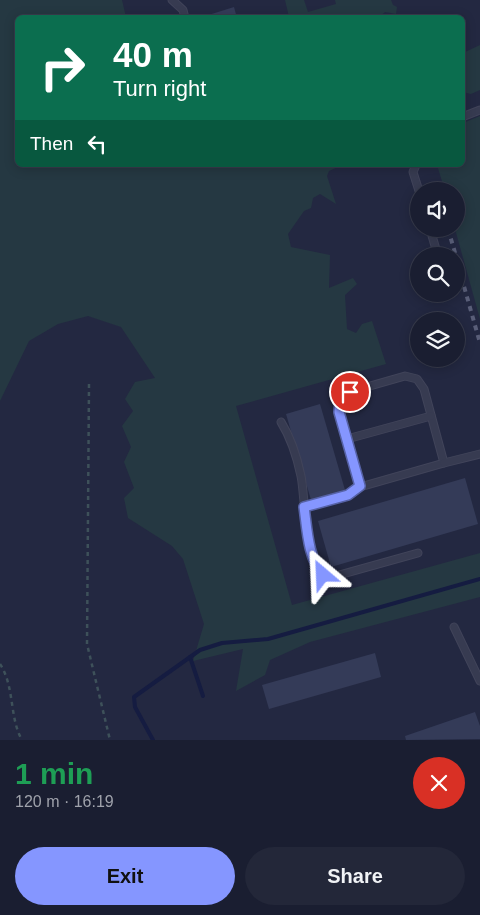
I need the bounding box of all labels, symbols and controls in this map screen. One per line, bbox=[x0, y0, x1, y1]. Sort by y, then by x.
icon: right bbox=[30, 35, 95, 100]
text: 40 m bbox=[113, 35, 193, 74]
text: Turn right bbox=[113, 76, 206, 101]
icon: left bbox=[83, 130, 111, 158]
text: Then bbox=[30, 133, 73, 154]
map controls bbox=[410, 182, 465, 367]
button: sound bbox=[410, 182, 465, 237]
button: search bbox=[410, 247, 465, 302]
button: layers bbox=[410, 312, 465, 367]
pin bbox=[329, 371, 371, 413]
icon: arrive bbox=[336, 378, 364, 406]
position arrow bbox=[296, 548, 348, 600]
text: 1 min bbox=[15, 757, 93, 790]
button: close bbox=[413, 757, 465, 809]
text: 120 m · 16:19 bbox=[15, 793, 114, 810]
button: Exit bbox=[15, 847, 235, 905]
button: Share bbox=[245, 847, 465, 905]

